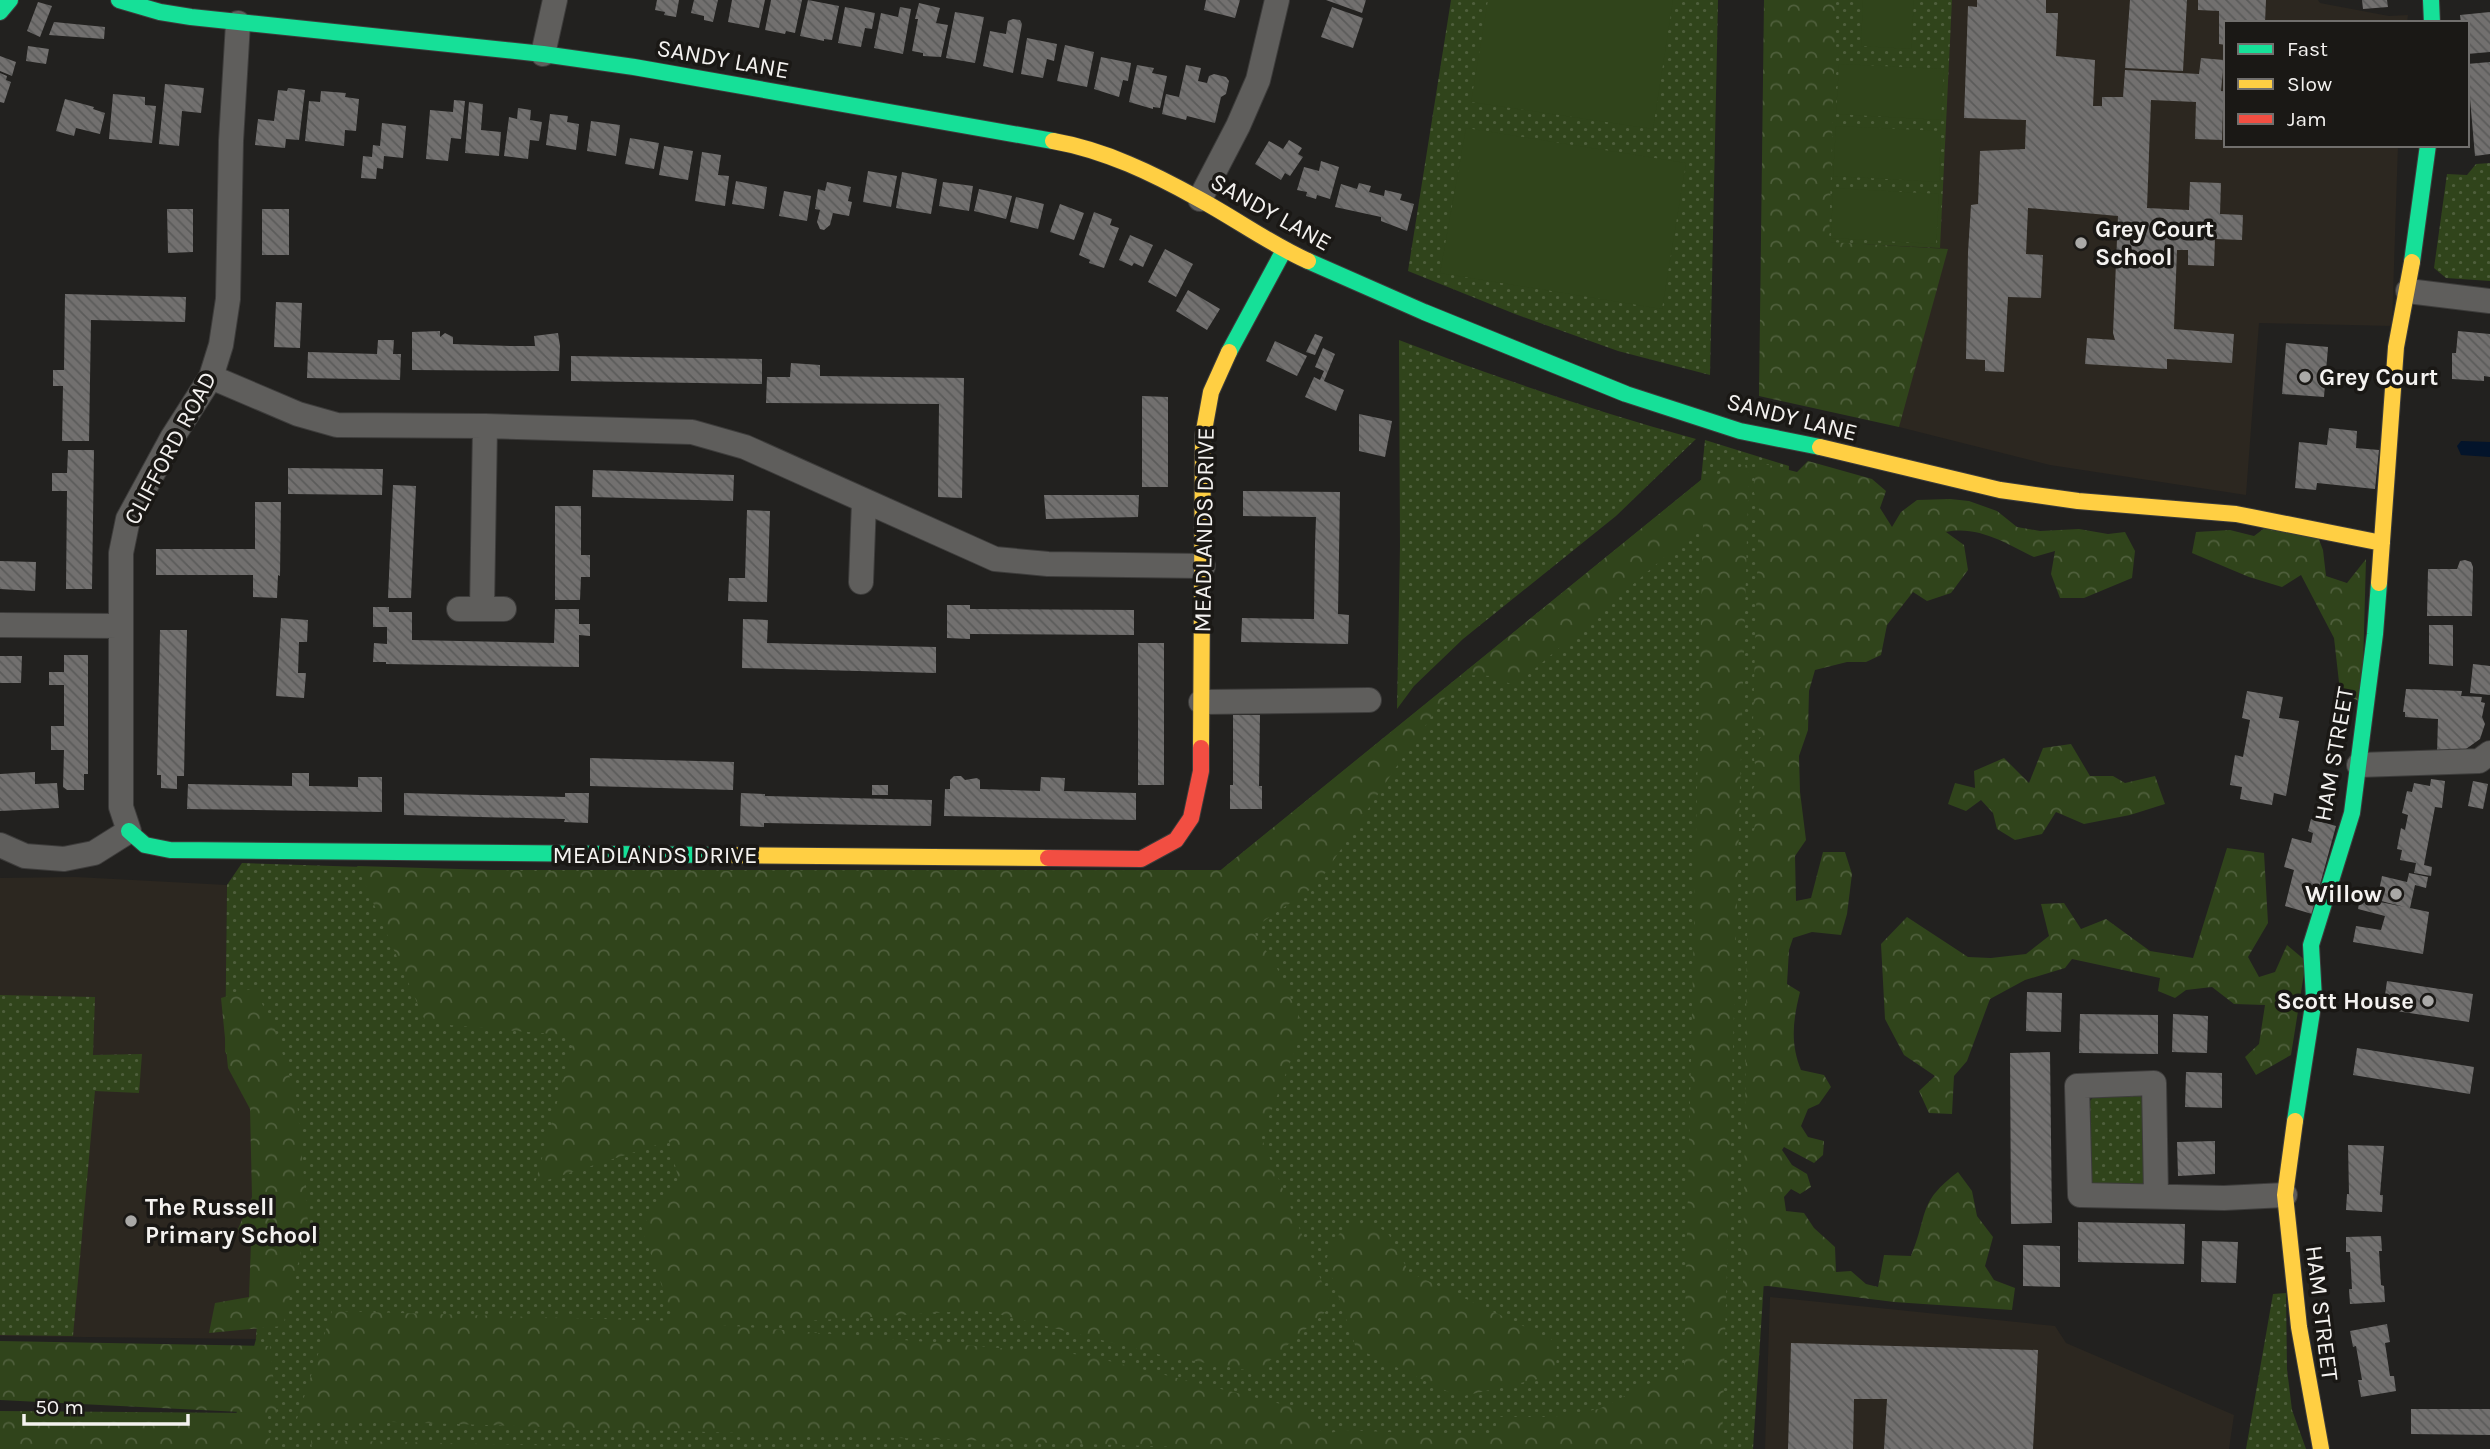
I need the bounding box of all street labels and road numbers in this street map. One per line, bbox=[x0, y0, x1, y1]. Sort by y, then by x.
street label: SANDY LANE bbox=[655, 34, 791, 84]
street label: SANDY LANE bbox=[1206, 167, 1336, 257]
street label: CLIFFORD ROAD bbox=[118, 367, 222, 529]
street label: SANDY LANE bbox=[1724, 387, 1860, 447]
street label: MEADLANDS DRIVE bbox=[1188, 427, 1220, 633]
street label: HAM STREET bbox=[2308, 685, 2360, 823]
street label: MEADLANDS DRIVE bbox=[552, 841, 758, 869]
street label: HAM STREET bbox=[2300, 1244, 2344, 1382]

